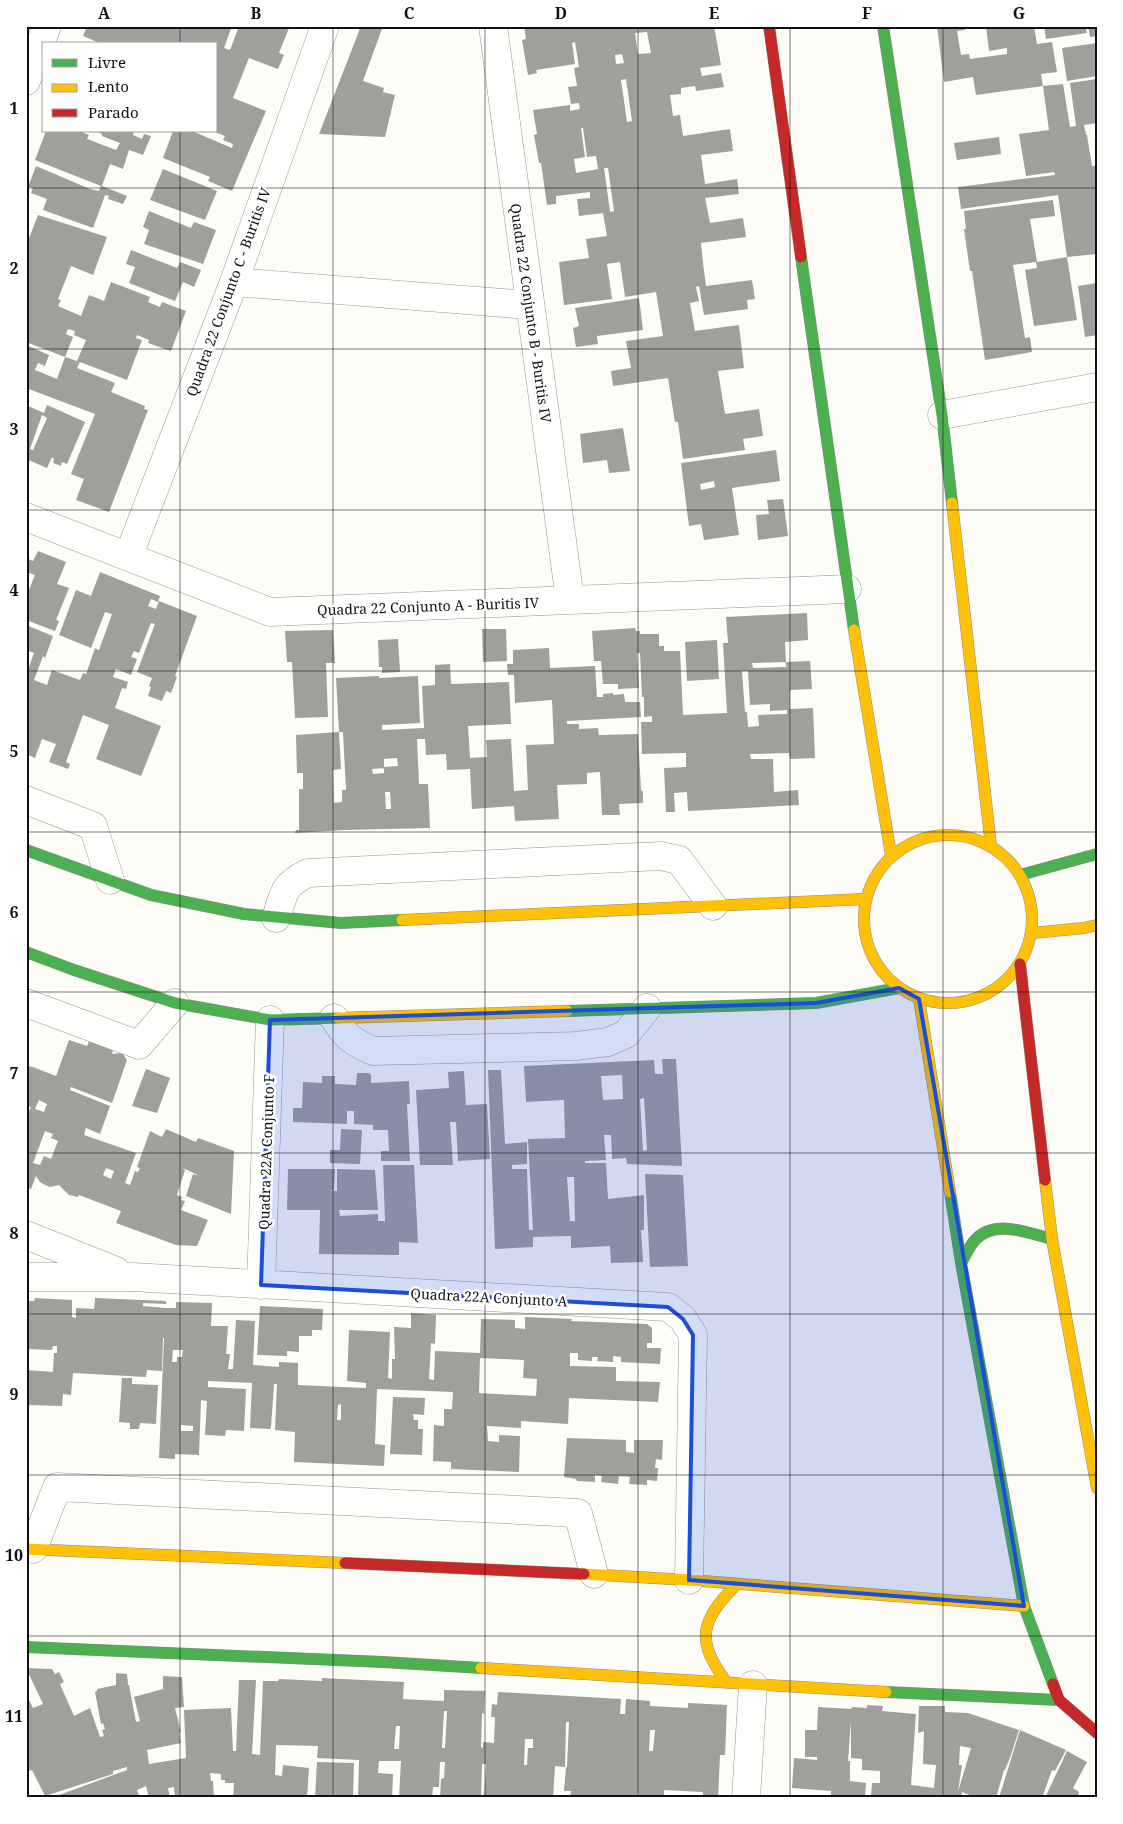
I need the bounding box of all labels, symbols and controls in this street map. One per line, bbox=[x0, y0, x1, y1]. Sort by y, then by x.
text: A bbox=[98, 2, 111, 24]
text: B bbox=[251, 2, 262, 24]
text: C bbox=[404, 2, 415, 24]
text: D bbox=[555, 2, 567, 24]
text: E bbox=[709, 2, 719, 24]
text: F bbox=[862, 2, 872, 24]
text: G bbox=[1013, 2, 1025, 24]
legend bbox=[42, 42, 218, 132]
text: Livre bbox=[88, 52, 126, 72]
text: Lento bbox=[88, 76, 129, 96]
text: 1 bbox=[9, 97, 19, 119]
text: Parado bbox=[88, 102, 139, 122]
street label: Quadra 22 Conjunto C - Buritis IV bbox=[181, 185, 275, 399]
street label: Quadra 22 Conjunto B - Buritis IV bbox=[506, 202, 556, 424]
text: 2 bbox=[9, 257, 19, 279]
text: 3 bbox=[9, 418, 19, 440]
text: 4 bbox=[9, 579, 19, 601]
street label: Quadra 22 Conjunto A - Buritis IV bbox=[317, 593, 540, 619]
text: 5 bbox=[9, 740, 19, 762]
text: 6 bbox=[9, 901, 19, 923]
text: 7 bbox=[9, 1062, 19, 1084]
street label: Quadra 22A Conjunto F bbox=[254, 1074, 278, 1230]
text: 8 bbox=[9, 1222, 19, 1244]
street label: Quadra 22A Conjunto A bbox=[410, 1283, 568, 1311]
text: 9 bbox=[9, 1383, 19, 1405]
text: 10 bbox=[5, 1544, 23, 1566]
text: 11 bbox=[5, 1705, 23, 1727]

